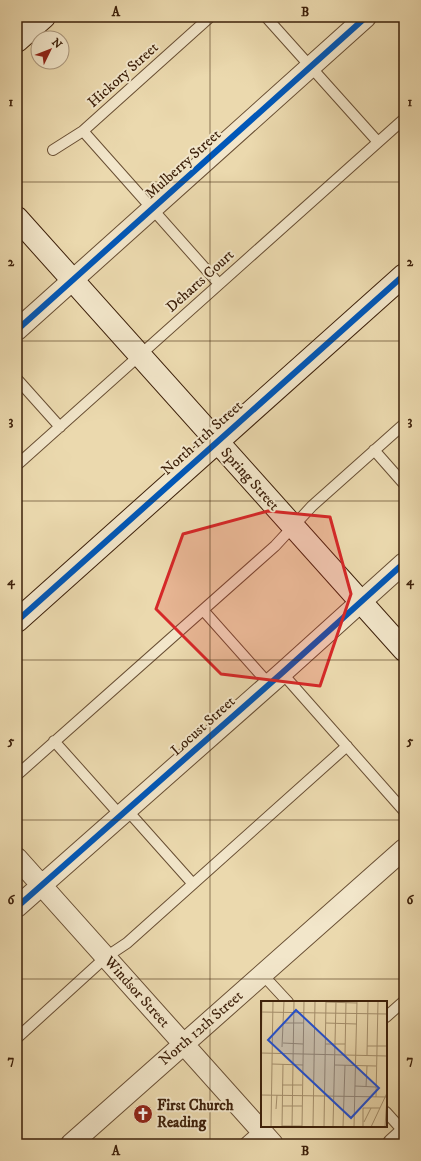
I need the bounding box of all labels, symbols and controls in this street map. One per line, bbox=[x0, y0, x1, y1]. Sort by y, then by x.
text: A bbox=[111, 4, 121, 20]
text: B bbox=[301, 4, 309, 20]
north arrow bbox=[30, 30, 70, 70]
text: N bbox=[48, 36, 65, 52]
street label: Hickory Street bbox=[84, 38, 163, 112]
text: 1 bbox=[9, 94, 14, 110]
text: 1 bbox=[408, 94, 413, 110]
street label: Mulberry Street bbox=[141, 125, 225, 203]
street label: Deharts Court bbox=[162, 245, 238, 317]
text: 2 bbox=[8, 254, 15, 270]
text: 2 bbox=[407, 254, 414, 270]
street label: North 11th Street bbox=[157, 396, 247, 480]
text: 3 bbox=[9, 413, 14, 429]
text: 3 bbox=[408, 413, 413, 429]
street label: Spring Street bbox=[217, 443, 283, 515]
text: 4 bbox=[6, 573, 15, 590]
text: 4 bbox=[405, 573, 414, 590]
street label: Locust Street bbox=[167, 692, 239, 760]
text: 5 bbox=[7, 733, 15, 749]
text: 5 bbox=[406, 733, 414, 749]
text: 6 bbox=[8, 892, 16, 908]
text: 6 bbox=[407, 892, 415, 908]
street label: Windsor Street bbox=[99, 952, 174, 1032]
street label: North 12th Street bbox=[155, 986, 247, 1070]
inset map bbox=[261, 1001, 387, 1127]
text: 7 bbox=[8, 1052, 15, 1068]
text: 7 bbox=[407, 1052, 414, 1068]
place label: First Church Reading bbox=[157, 1096, 234, 1132]
church icon: First Church Reading bbox=[132, 1103, 154, 1125]
text: A bbox=[111, 1143, 121, 1159]
text: B bbox=[301, 1143, 309, 1159]

